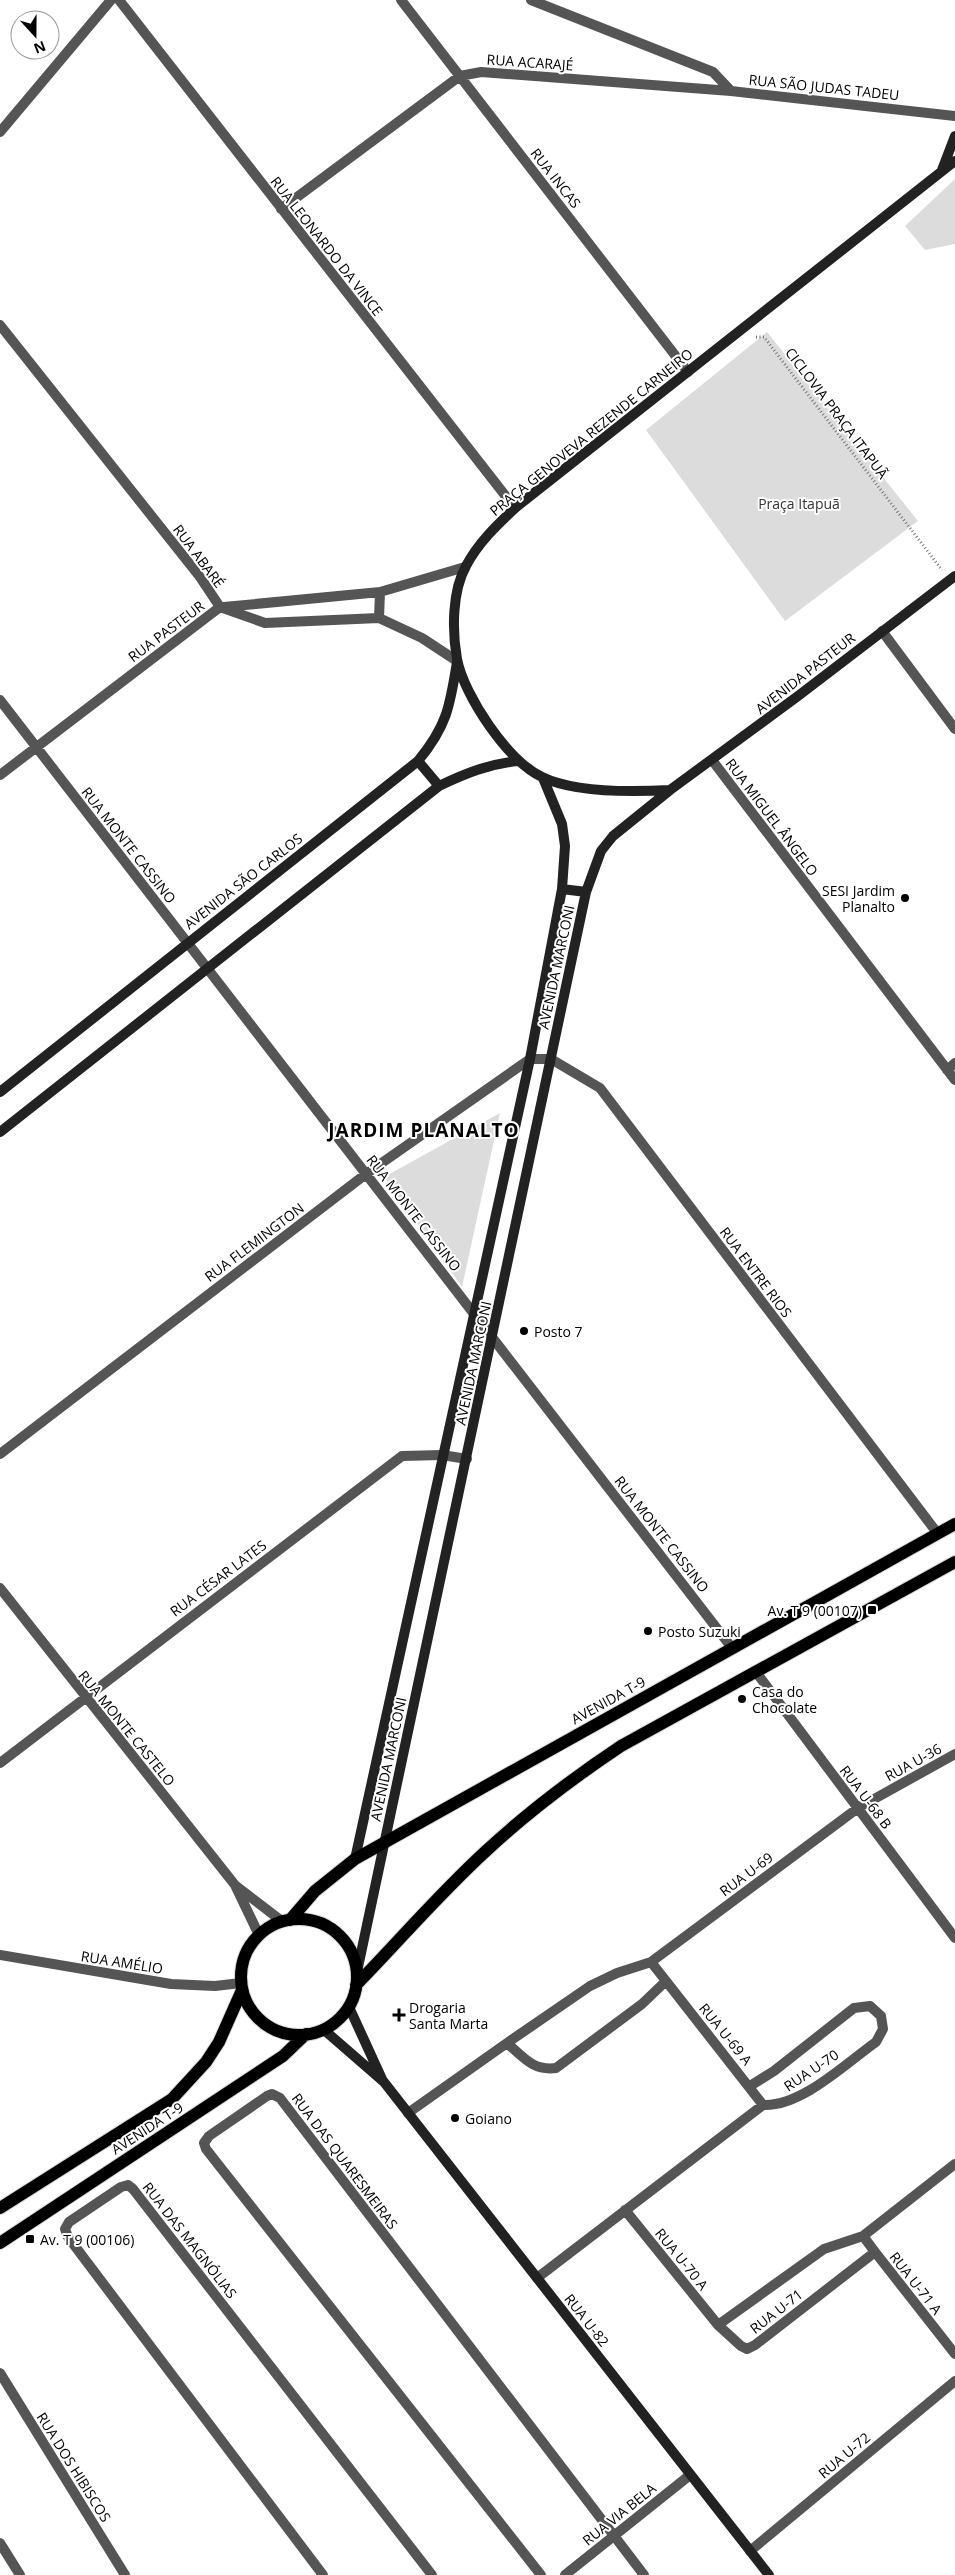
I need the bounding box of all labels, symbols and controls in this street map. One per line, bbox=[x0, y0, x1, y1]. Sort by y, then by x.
north arrow bbox=[10, 10, 60, 60]
text: N bbox=[31, 37, 49, 59]
street label: RUA ACARAJÉ bbox=[486, 49, 574, 75]
street label: RUA SÃO JUDAS TADEU bbox=[748, 70, 900, 104]
street label: RUA INCAS bbox=[527, 144, 585, 212]
street label: RUA LEONARDO DA VINCE bbox=[267, 172, 387, 320]
street label: PRAÇA GENOVEVA REZENDE CARNEIRO bbox=[486, 344, 697, 520]
street label: CICLOVIA PRAÇA ITAPUÃ bbox=[781, 344, 893, 483]
park label: Praça Itapuã bbox=[758, 494, 840, 513]
street label: RUA ABARÉ bbox=[169, 521, 229, 591]
street label: RUA PASTEUR bbox=[124, 596, 208, 666]
street label: AVENIDA PASTEUR bbox=[751, 628, 859, 718]
street label: RUA MIGUEL ÂNGELO bbox=[722, 754, 823, 880]
street label: RUA MONTE CASSINO bbox=[78, 783, 181, 907]
street label: AVENIDA SÃO CARLOS bbox=[180, 829, 306, 933]
place label: SESI Jardim Planalto bbox=[822, 881, 895, 916]
marker: SESI Jardim Planalto bbox=[899, 892, 911, 904]
street label: AVENIDA MARCONI bbox=[534, 903, 578, 1031]
district label: JARDIM PLANALTO bbox=[326, 1117, 520, 1143]
street label: RUA MONTE CASSINO bbox=[363, 1151, 466, 1275]
street label: RUA FLEMINGTON bbox=[200, 1198, 308, 1286]
street label: RUA ENTRE RIOS bbox=[716, 1223, 796, 1321]
street label: AVENIDA MARCONI bbox=[451, 1299, 495, 1427]
place label: Posto 7 bbox=[534, 1322, 583, 1341]
marker: Posto 7 bbox=[518, 1325, 530, 1337]
street label: RUA MONTE CASSINO bbox=[611, 1472, 714, 1596]
street label: RUA CÉSAR LATES bbox=[166, 1535, 270, 1621]
place label: Av. T 9 (00107) bbox=[768, 1601, 862, 1620]
marker: Av. T 9 (00107) bbox=[866, 1604, 878, 1616]
place label: Posto Suzuki bbox=[658, 1622, 741, 1641]
marker: Posto Suzuki bbox=[642, 1625, 654, 1637]
street label: RUA MONTE CASTELO bbox=[74, 1666, 180, 1790]
street label: AVENIDA T-9 bbox=[567, 1672, 649, 1728]
place label: Casa do Chocolate bbox=[752, 1682, 817, 1717]
marker: Casa do Chocolate bbox=[736, 1693, 748, 1705]
street label: AVENIDA MARCONI bbox=[366, 1695, 410, 1823]
street label: RUA U-36 bbox=[881, 1739, 945, 1785]
street label: RUA U-68 B bbox=[836, 1761, 896, 1833]
street label: RUA U-69 bbox=[716, 1848, 776, 1900]
street label: RUA AMÉLIO bbox=[80, 1946, 164, 1978]
place label: Drogaria Santa Marta bbox=[409, 1998, 488, 2033]
street label: RUA U-69 A bbox=[695, 1999, 757, 2069]
marker: Drogaria Santa Marta bbox=[393, 2009, 405, 2021]
street label: RUA U-70 bbox=[780, 2045, 842, 2095]
street label: RUA DAS QUARESMEIRAS bbox=[288, 2089, 402, 2233]
street label: AVENIDA T-9 bbox=[107, 2098, 187, 2158]
place label: Goiano bbox=[465, 2109, 512, 2128]
marker: Goiano bbox=[449, 2112, 461, 2124]
street label: RUA DAS MAGNÓLIAS bbox=[139, 2178, 241, 2302]
street label: RUA U-70 A bbox=[651, 2224, 713, 2294]
place label: Av. T 9 (00106) bbox=[40, 2230, 134, 2249]
marker: Av. T 9 (00106) bbox=[24, 2233, 36, 2245]
street label: RUA U-71 A bbox=[886, 2248, 947, 2318]
street label: RUA U-71 bbox=[746, 2284, 806, 2338]
street label: RUA U-82 bbox=[560, 2290, 614, 2350]
street label: RUA DOS HIBISCOS bbox=[33, 2409, 115, 2525]
street label: RUA U-72 bbox=[814, 2428, 874, 2482]
street label: RUA VIA BELA bbox=[578, 2479, 660, 2549]

